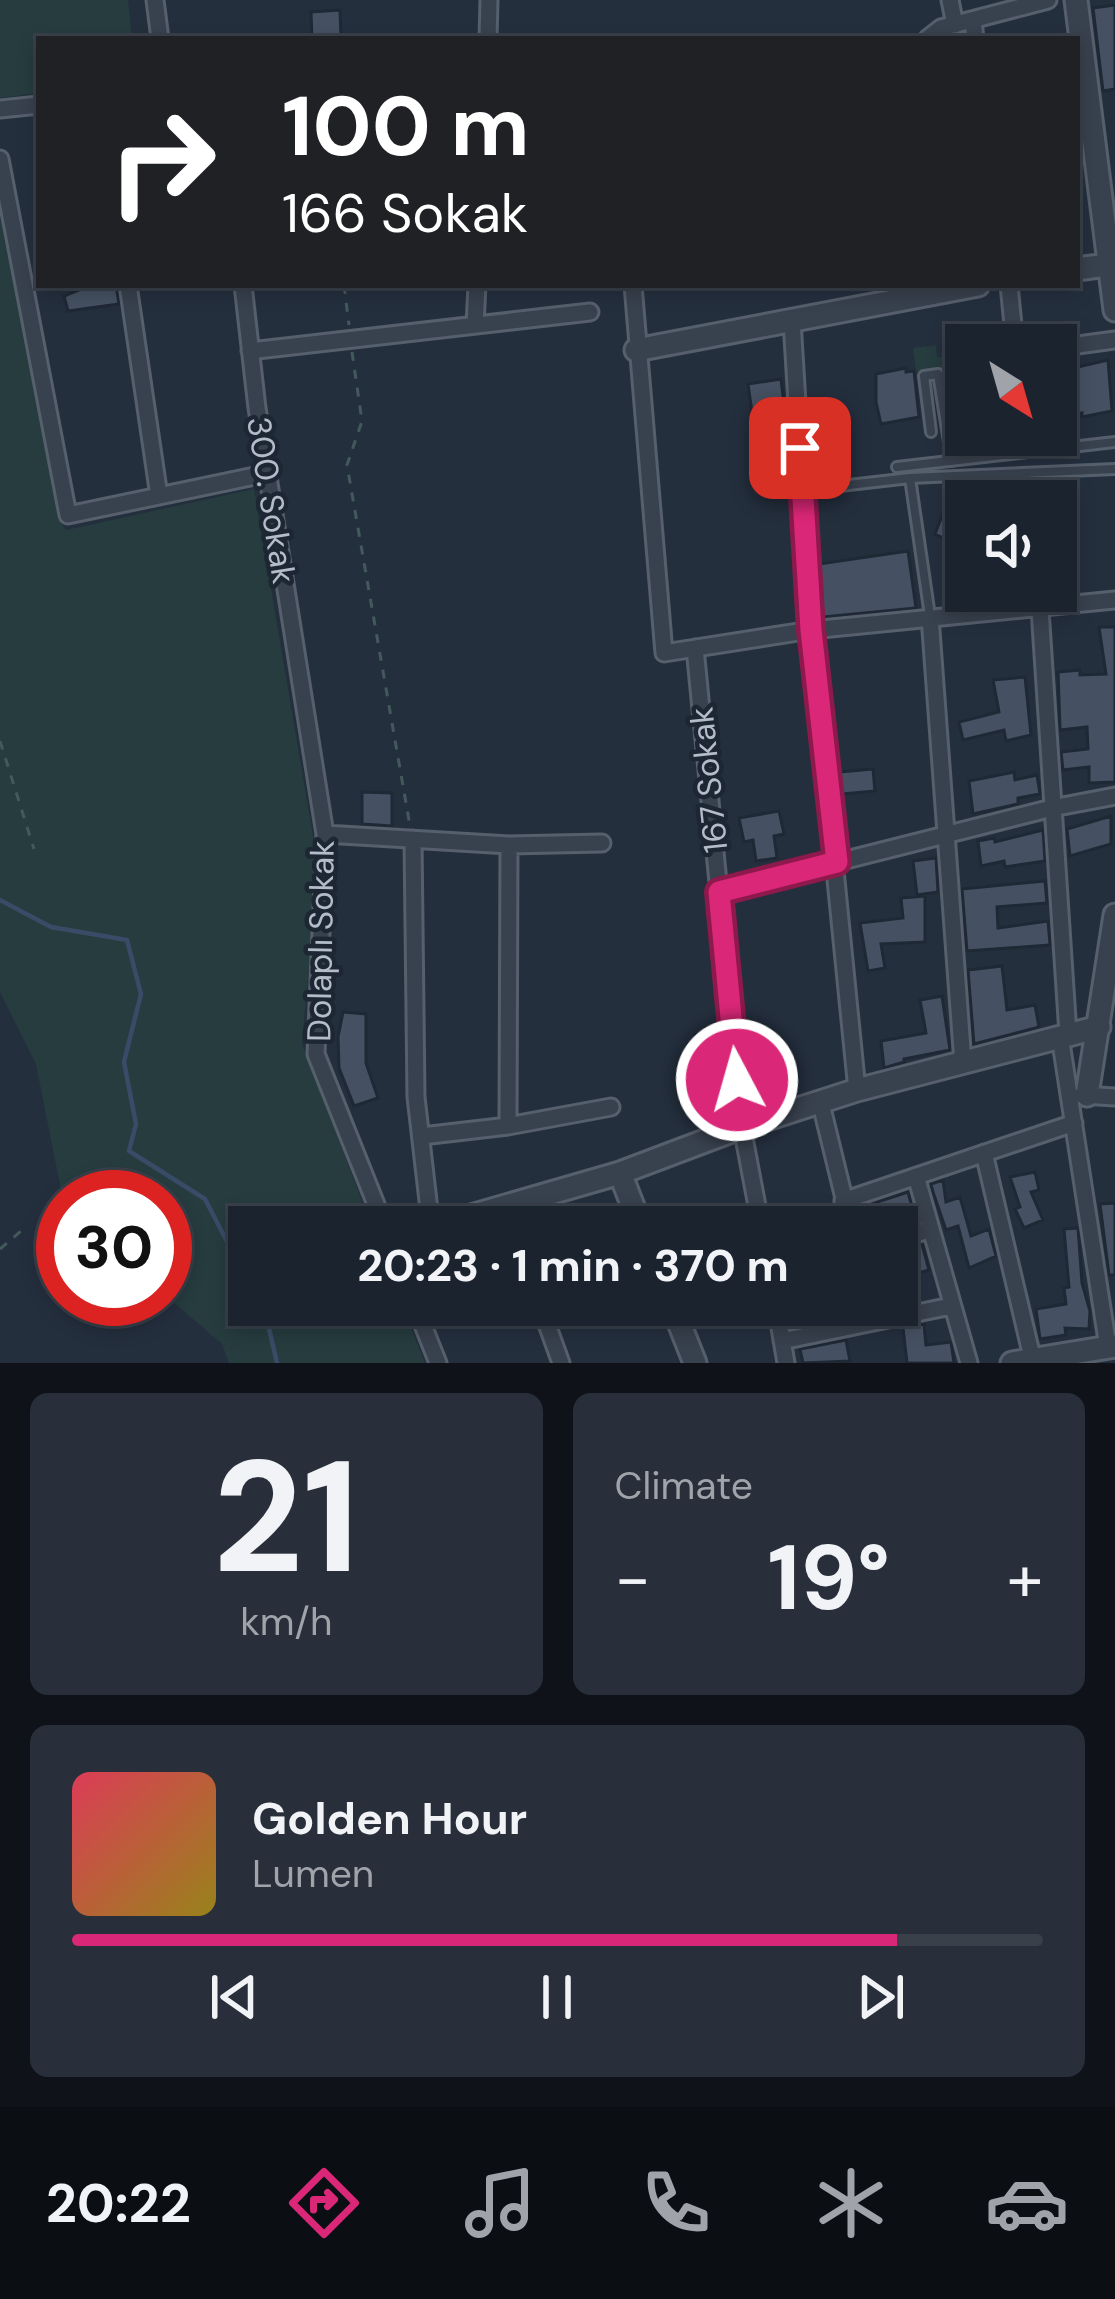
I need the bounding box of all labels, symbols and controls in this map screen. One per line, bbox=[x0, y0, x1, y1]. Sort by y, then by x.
text: 100 m bbox=[282, 72, 530, 181]
icon: right bbox=[84, 84, 240, 240]
text: 166 Sokak bbox=[282, 178, 528, 249]
north arrow bbox=[945, 324, 1077, 456]
map controls bbox=[945, 324, 1077, 612]
pin bbox=[749, 397, 851, 499]
street label: 300. Sokak bbox=[237, 414, 306, 587]
icon: arrive bbox=[767, 415, 833, 481]
button: sound bbox=[945, 480, 1077, 612]
street label: 167 Sokak bbox=[679, 705, 738, 855]
street label: Dolaplı Sokak bbox=[297, 840, 344, 1042]
position arrow bbox=[674, 1017, 800, 1143]
speed limit sign: 30 bbox=[36, 1170, 192, 1326]
text: 20:23 · 1 min · 370 m bbox=[357, 1236, 789, 1295]
text: 21 bbox=[213, 1416, 360, 1619]
text: Climate bbox=[615, 1460, 753, 1511]
text: 19° bbox=[767, 1520, 890, 1637]
text: − bbox=[615, 1536, 651, 1621]
text: + bbox=[1007, 1536, 1043, 1621]
text: km/h bbox=[240, 1596, 332, 1647]
text: Golden Hour bbox=[252, 1789, 527, 1848]
text: Lumen bbox=[252, 1848, 374, 1899]
icon: previous bbox=[201, 1964, 267, 2030]
icon: pause bbox=[524, 1964, 590, 2030]
icon: next bbox=[848, 1964, 914, 2030]
icon: directions bbox=[282, 2161, 366, 2245]
icon: music bbox=[458, 2161, 542, 2245]
icon: phone bbox=[634, 2161, 718, 2245]
icon: climate bbox=[809, 2161, 893, 2245]
icon: car bbox=[985, 2161, 1069, 2245]
text: 20:22 bbox=[46, 2168, 191, 2239]

